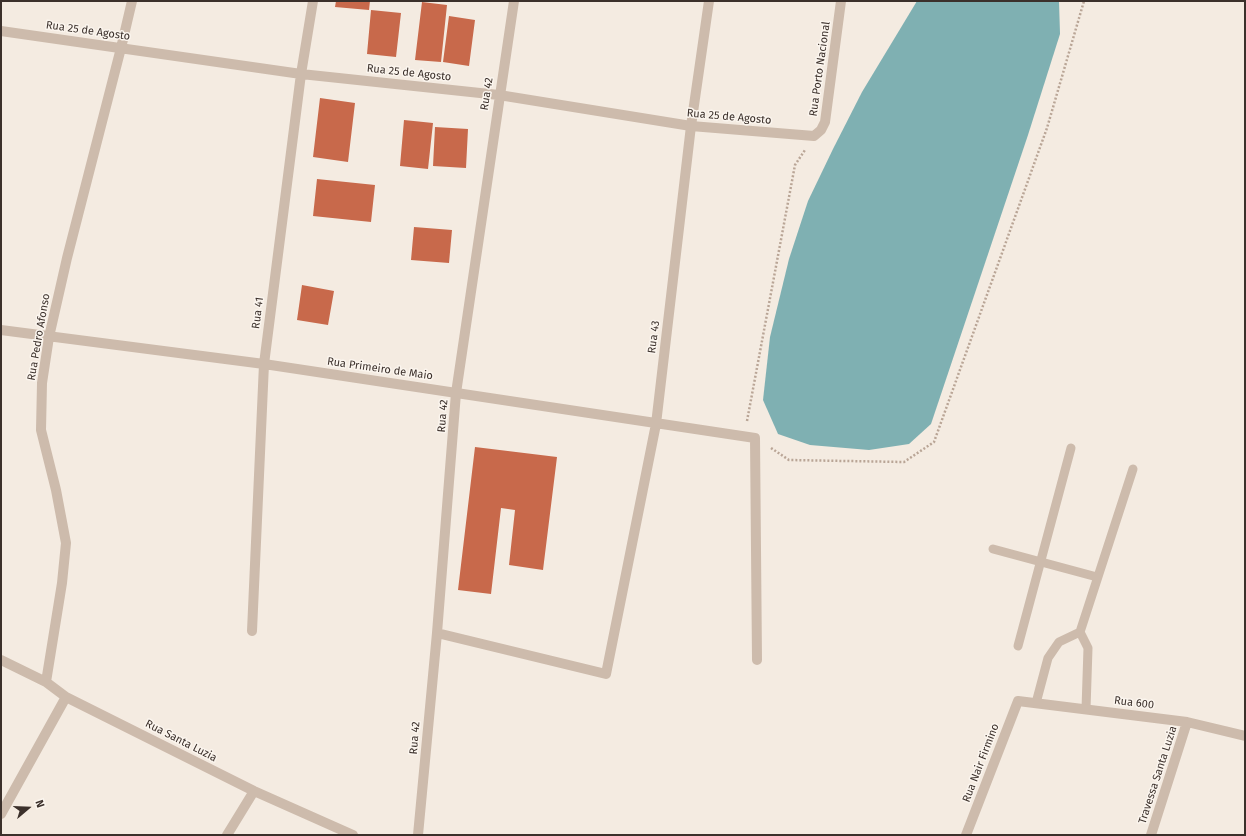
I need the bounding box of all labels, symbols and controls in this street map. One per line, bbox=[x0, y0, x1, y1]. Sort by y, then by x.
street label: Rua 25 de Agosto bbox=[45, 19, 131, 43]
street label: Rua Porto Nacional bbox=[807, 21, 833, 117]
street label: Rua 25 de Agosto bbox=[366, 62, 452, 84]
street label: Rua 42 bbox=[478, 77, 496, 111]
street label: Rua 25 de Agosto bbox=[686, 107, 772, 127]
street label: Rua Pedro Afonso bbox=[25, 292, 53, 382]
street label: Rua 41 bbox=[250, 296, 266, 330]
street label: Rua 43 bbox=[645, 320, 663, 354]
street label: Rua Primeiro de Maio bbox=[326, 355, 434, 383]
street label: Rua 42 bbox=[435, 399, 451, 433]
street label: Rua 600 bbox=[1113, 694, 1155, 712]
street label: Rua Santa Luzia bbox=[143, 717, 219, 765]
street label: Rua 42 bbox=[407, 721, 423, 755]
street label: Rua Nair Firmino bbox=[960, 722, 1002, 804]
street label: Travessa Santa Luzia bbox=[1136, 724, 1180, 826]
north arrow bbox=[8, 788, 48, 828]
text: N bbox=[32, 798, 47, 809]

